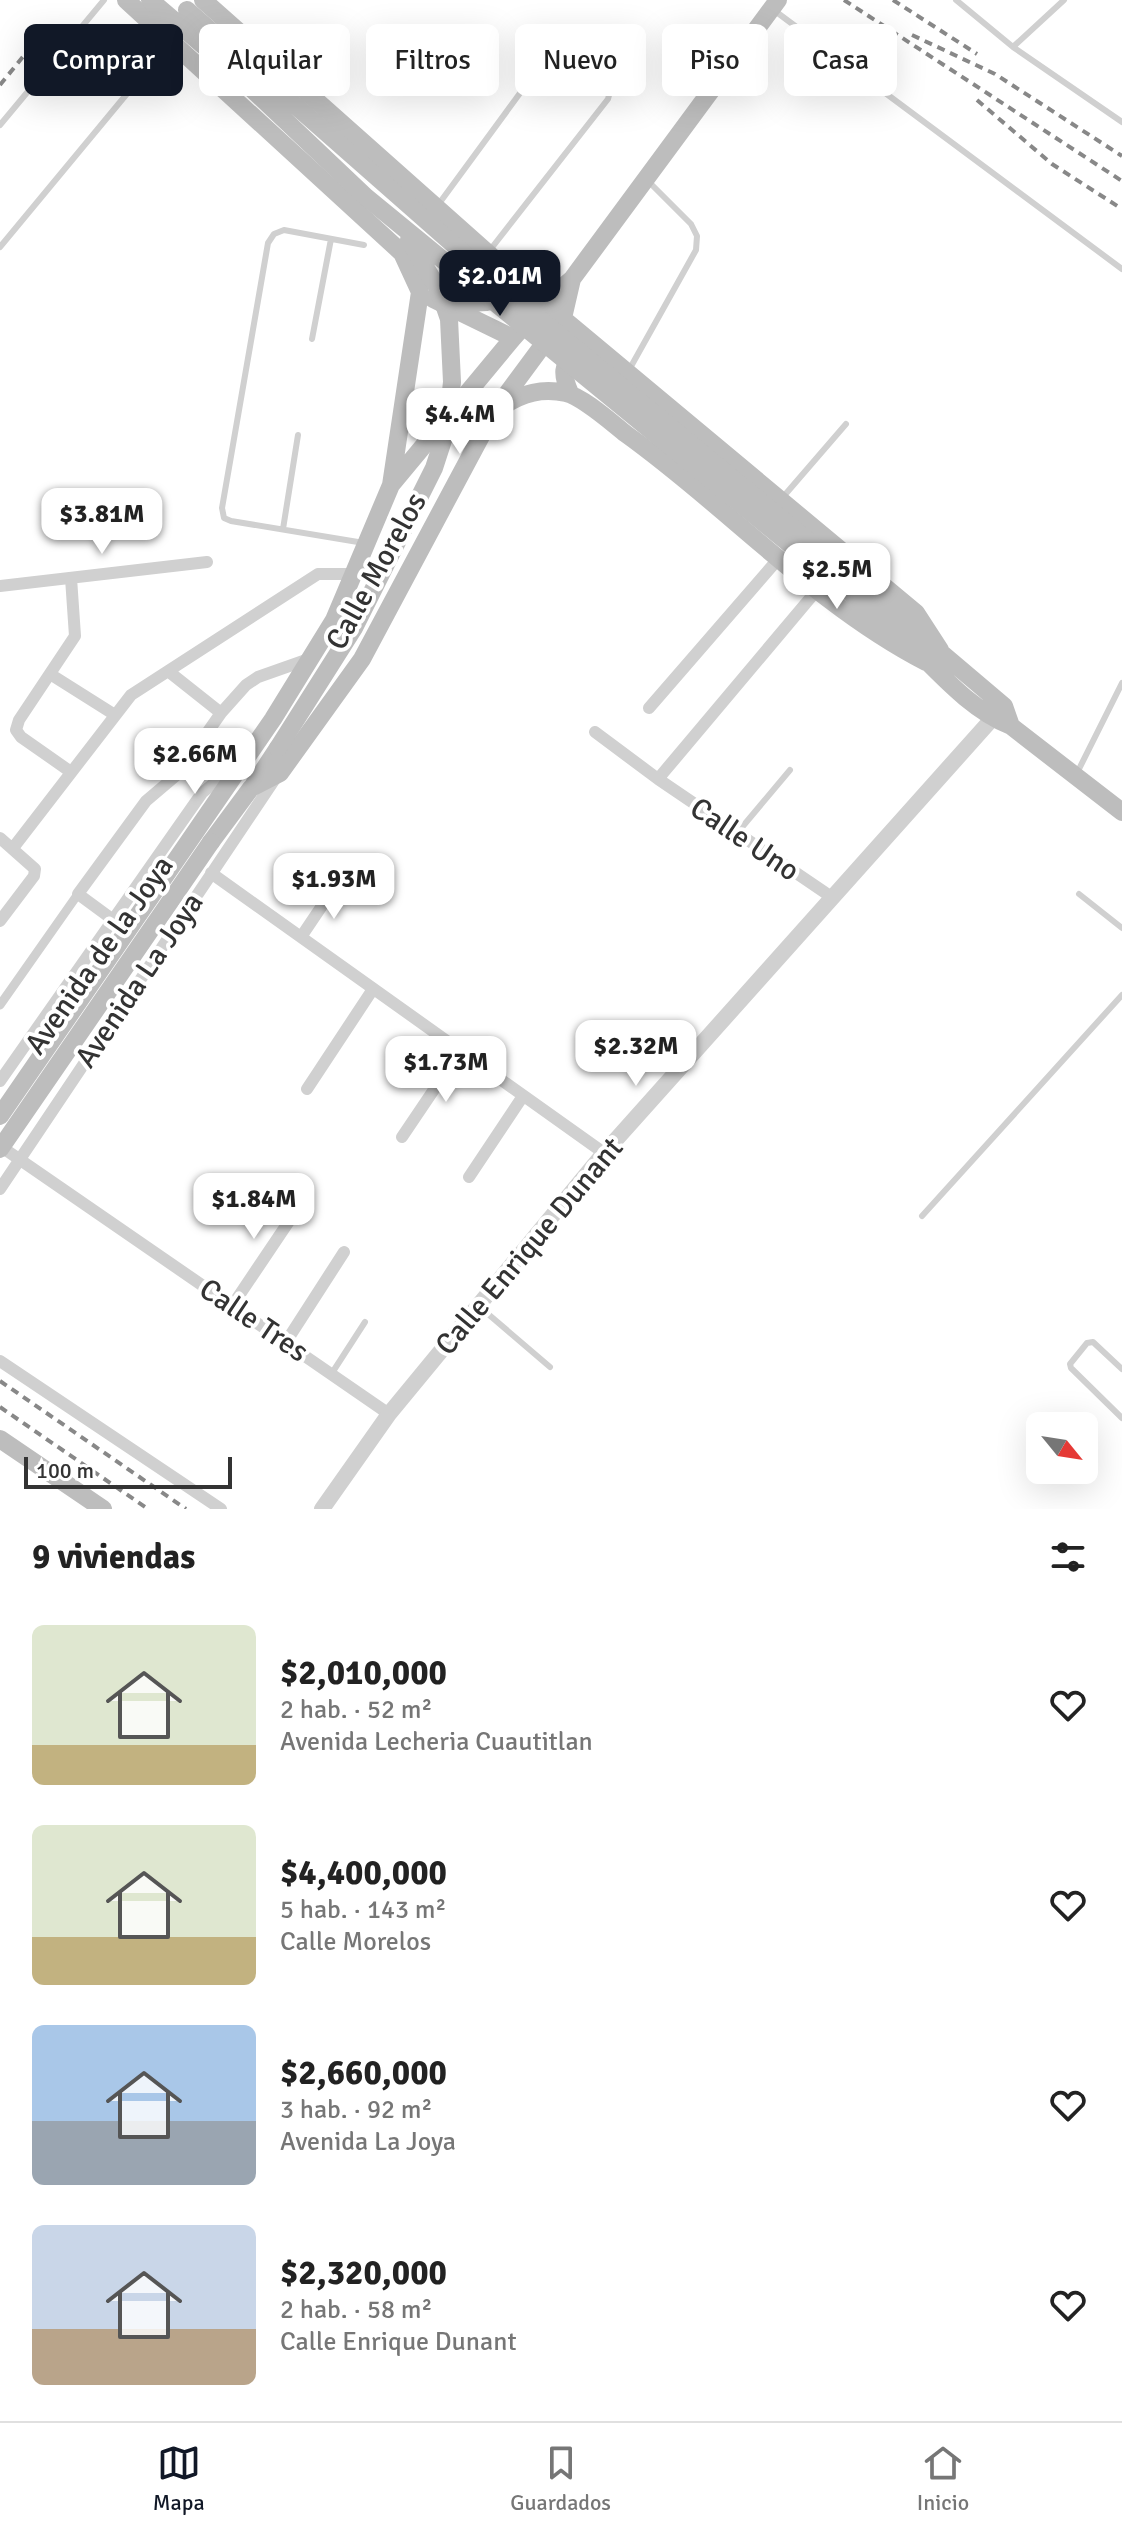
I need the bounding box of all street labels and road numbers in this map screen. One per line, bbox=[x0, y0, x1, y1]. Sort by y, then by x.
street label: Calle Morelos bbox=[318, 486, 435, 656]
street label: Calle Uno bbox=[683, 789, 806, 889]
street label: Avenida de la Joya bbox=[17, 849, 182, 1062]
street label: Avenida La Joya bbox=[67, 886, 212, 1075]
street label: Calle Enrique Dunant bbox=[428, 1130, 631, 1363]
street label: Calle Tres bbox=[192, 1271, 315, 1370]

